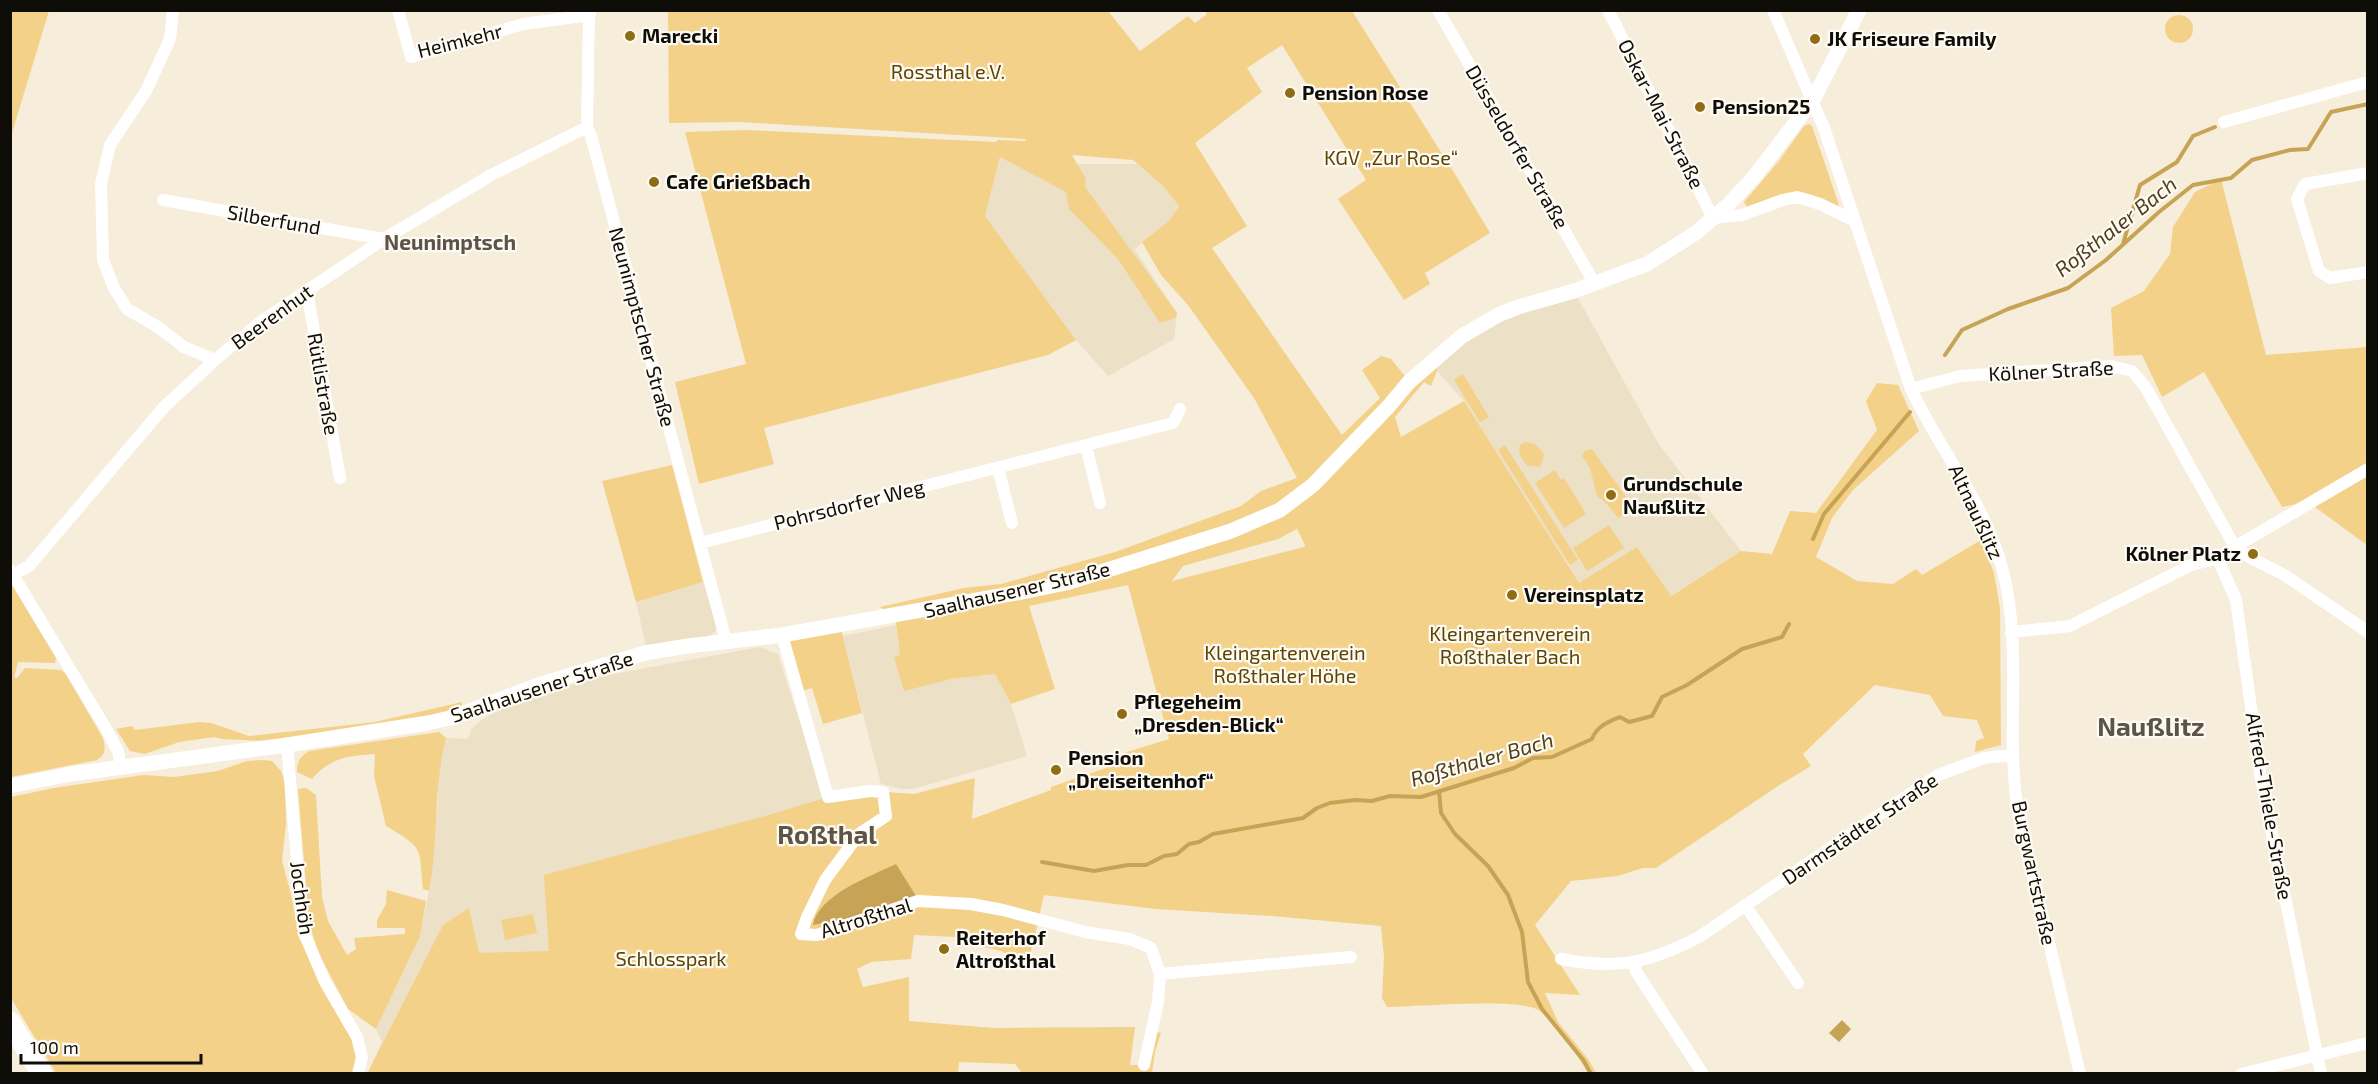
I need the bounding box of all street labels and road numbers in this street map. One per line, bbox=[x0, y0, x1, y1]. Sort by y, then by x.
street label: Heimkehr bbox=[415, 18, 505, 62]
street label: Oskar-Mai-Straße bbox=[1614, 35, 1710, 192]
street label: Düsseldorfer Straße bbox=[1461, 61, 1574, 232]
street label: Silberfund bbox=[226, 199, 323, 239]
street label: Neunimptscher Straße bbox=[605, 224, 681, 429]
street label: Beerenhut bbox=[226, 278, 317, 354]
street label: Rütlistraße bbox=[303, 331, 345, 437]
street label: Kölner Straße bbox=[1988, 355, 2114, 385]
street label: Altnaußlitz bbox=[1944, 460, 2009, 563]
street label: Pohrsdorfer Weg bbox=[771, 474, 926, 534]
street label: Saalhausener Straße bbox=[921, 556, 1112, 622]
street label: Saalhausener Straße bbox=[447, 645, 636, 727]
street label: Alfred-Thiele-Straße bbox=[2242, 710, 2298, 901]
street label: Darmstädter Straße bbox=[1777, 767, 1942, 889]
street label: Burgwartstraße bbox=[2008, 798, 2062, 947]
street label: Jochhöh bbox=[286, 859, 320, 936]
street label: Altroßthal bbox=[817, 892, 914, 942]

